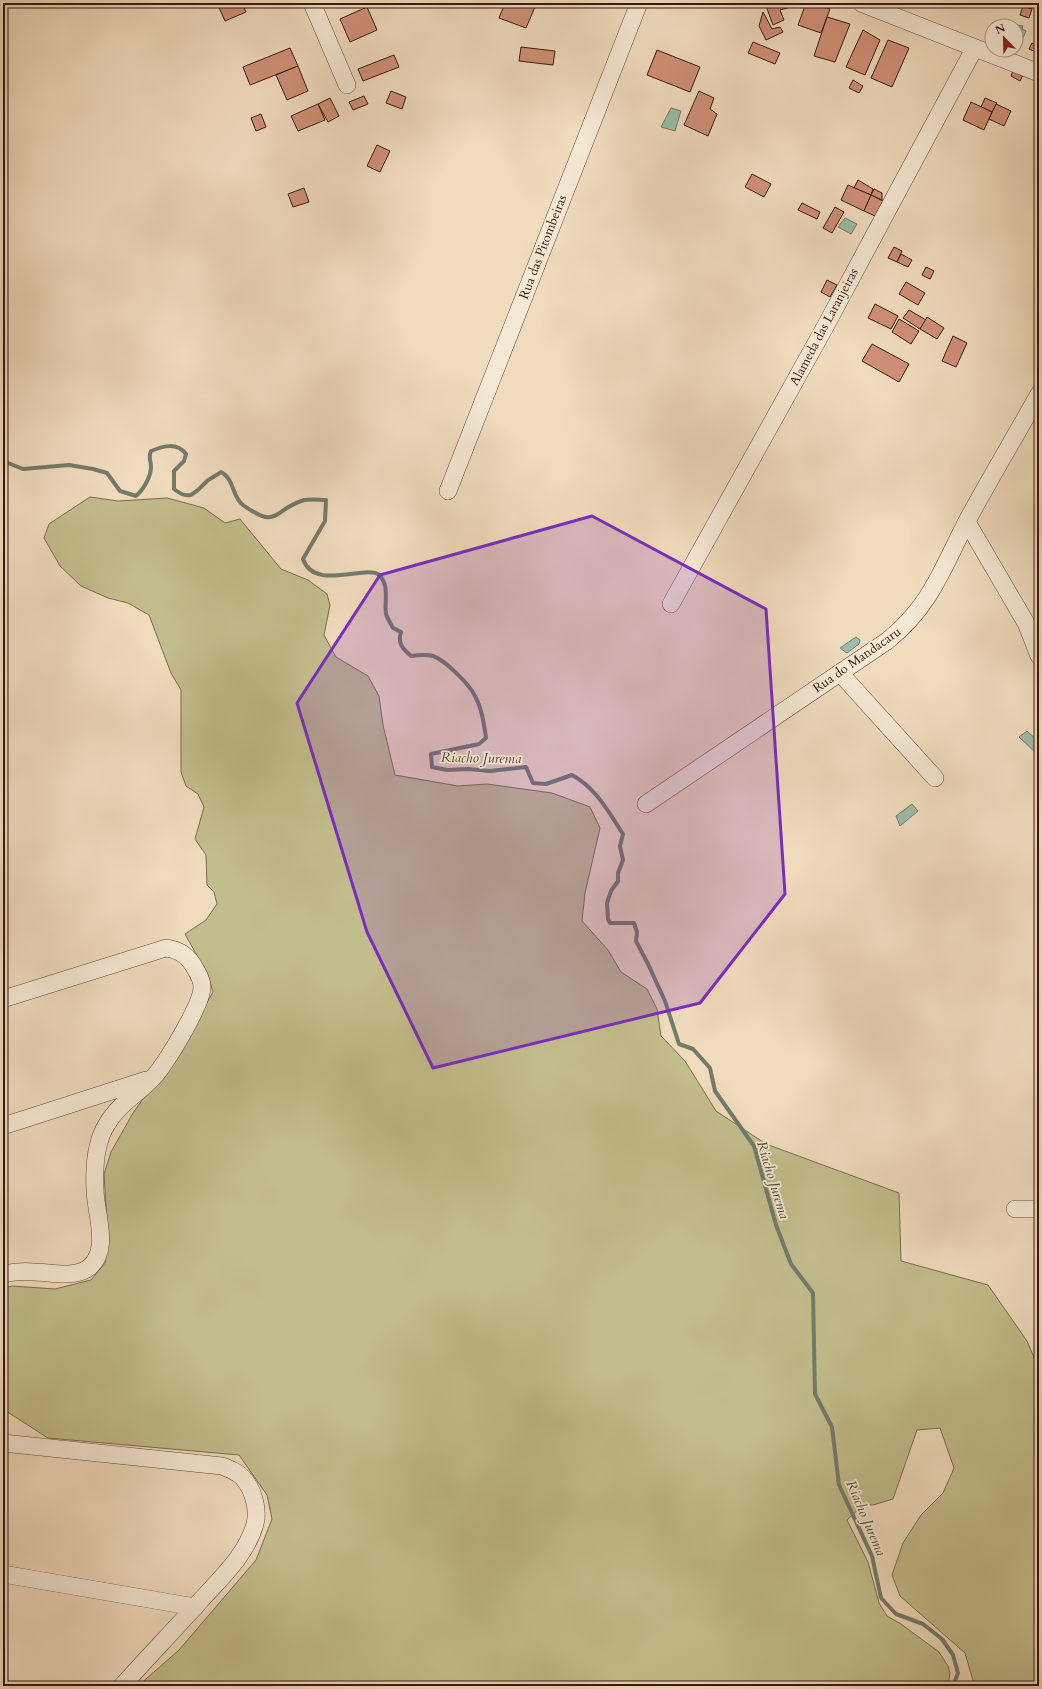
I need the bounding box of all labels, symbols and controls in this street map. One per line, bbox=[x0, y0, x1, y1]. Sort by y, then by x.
north arrow bbox=[984, 18, 1024, 58]
text: N bbox=[993, 20, 1008, 38]
street label: Rua das Pitombeiras bbox=[515, 192, 571, 302]
street label: Alameda das Laranjeiras bbox=[785, 265, 863, 389]
street label: Rua do Mandacaru bbox=[809, 623, 905, 697]
water label: Riacho Jurema bbox=[441, 748, 521, 768]
water label: Riacho Jurema bbox=[752, 1139, 794, 1221]
water label: Riacho Jurema bbox=[842, 1477, 890, 1559]

